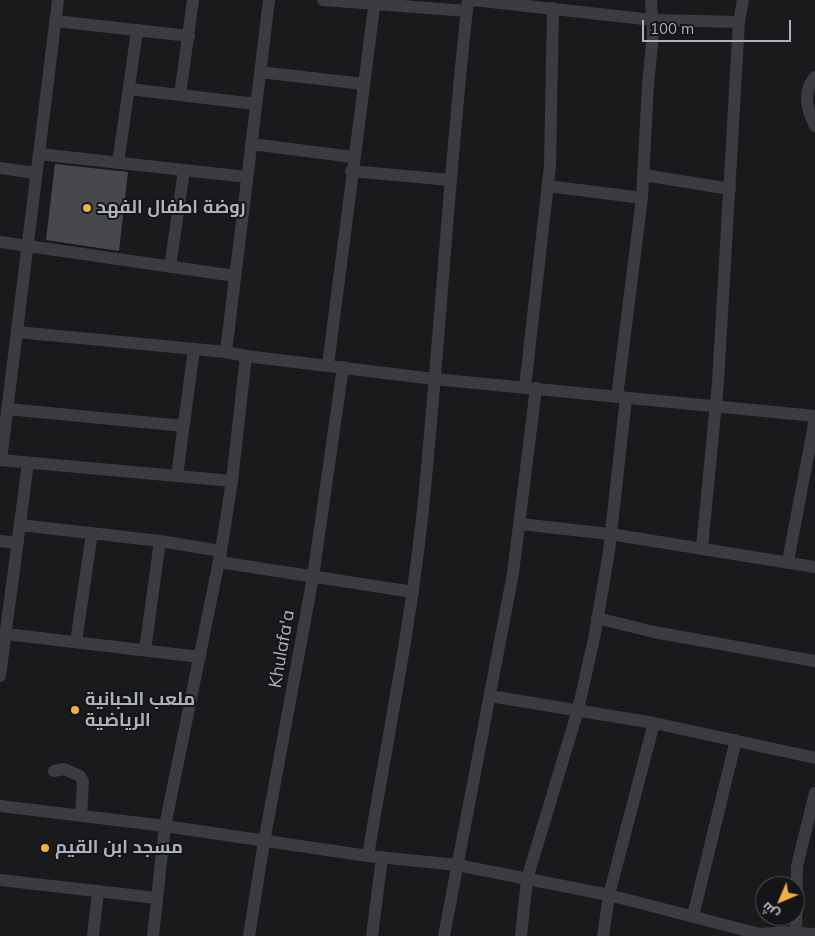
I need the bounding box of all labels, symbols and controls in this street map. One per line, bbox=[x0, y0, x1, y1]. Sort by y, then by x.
scale bar bbox=[645, 10, 794, 42]
text: 100 m bbox=[650, 19, 694, 38]
place label: روضة اطفال الفهد bbox=[97, 197, 246, 219]
marker: روضة اطفال الفهد bbox=[81, 202, 93, 214]
street label: Khulafa'a bbox=[265, 608, 299, 690]
place label: ملعب الحبانية الرياضية bbox=[85, 689, 195, 732]
marker: ملعب الحبانية الرياضية bbox=[69, 704, 81, 716]
place label: مسجد ابن القيم bbox=[55, 837, 183, 859]
marker: مسجد ابن القيم bbox=[39, 842, 51, 854]
north arrow bbox=[755, 876, 805, 926]
text: ش bbox=[757, 898, 783, 924]

